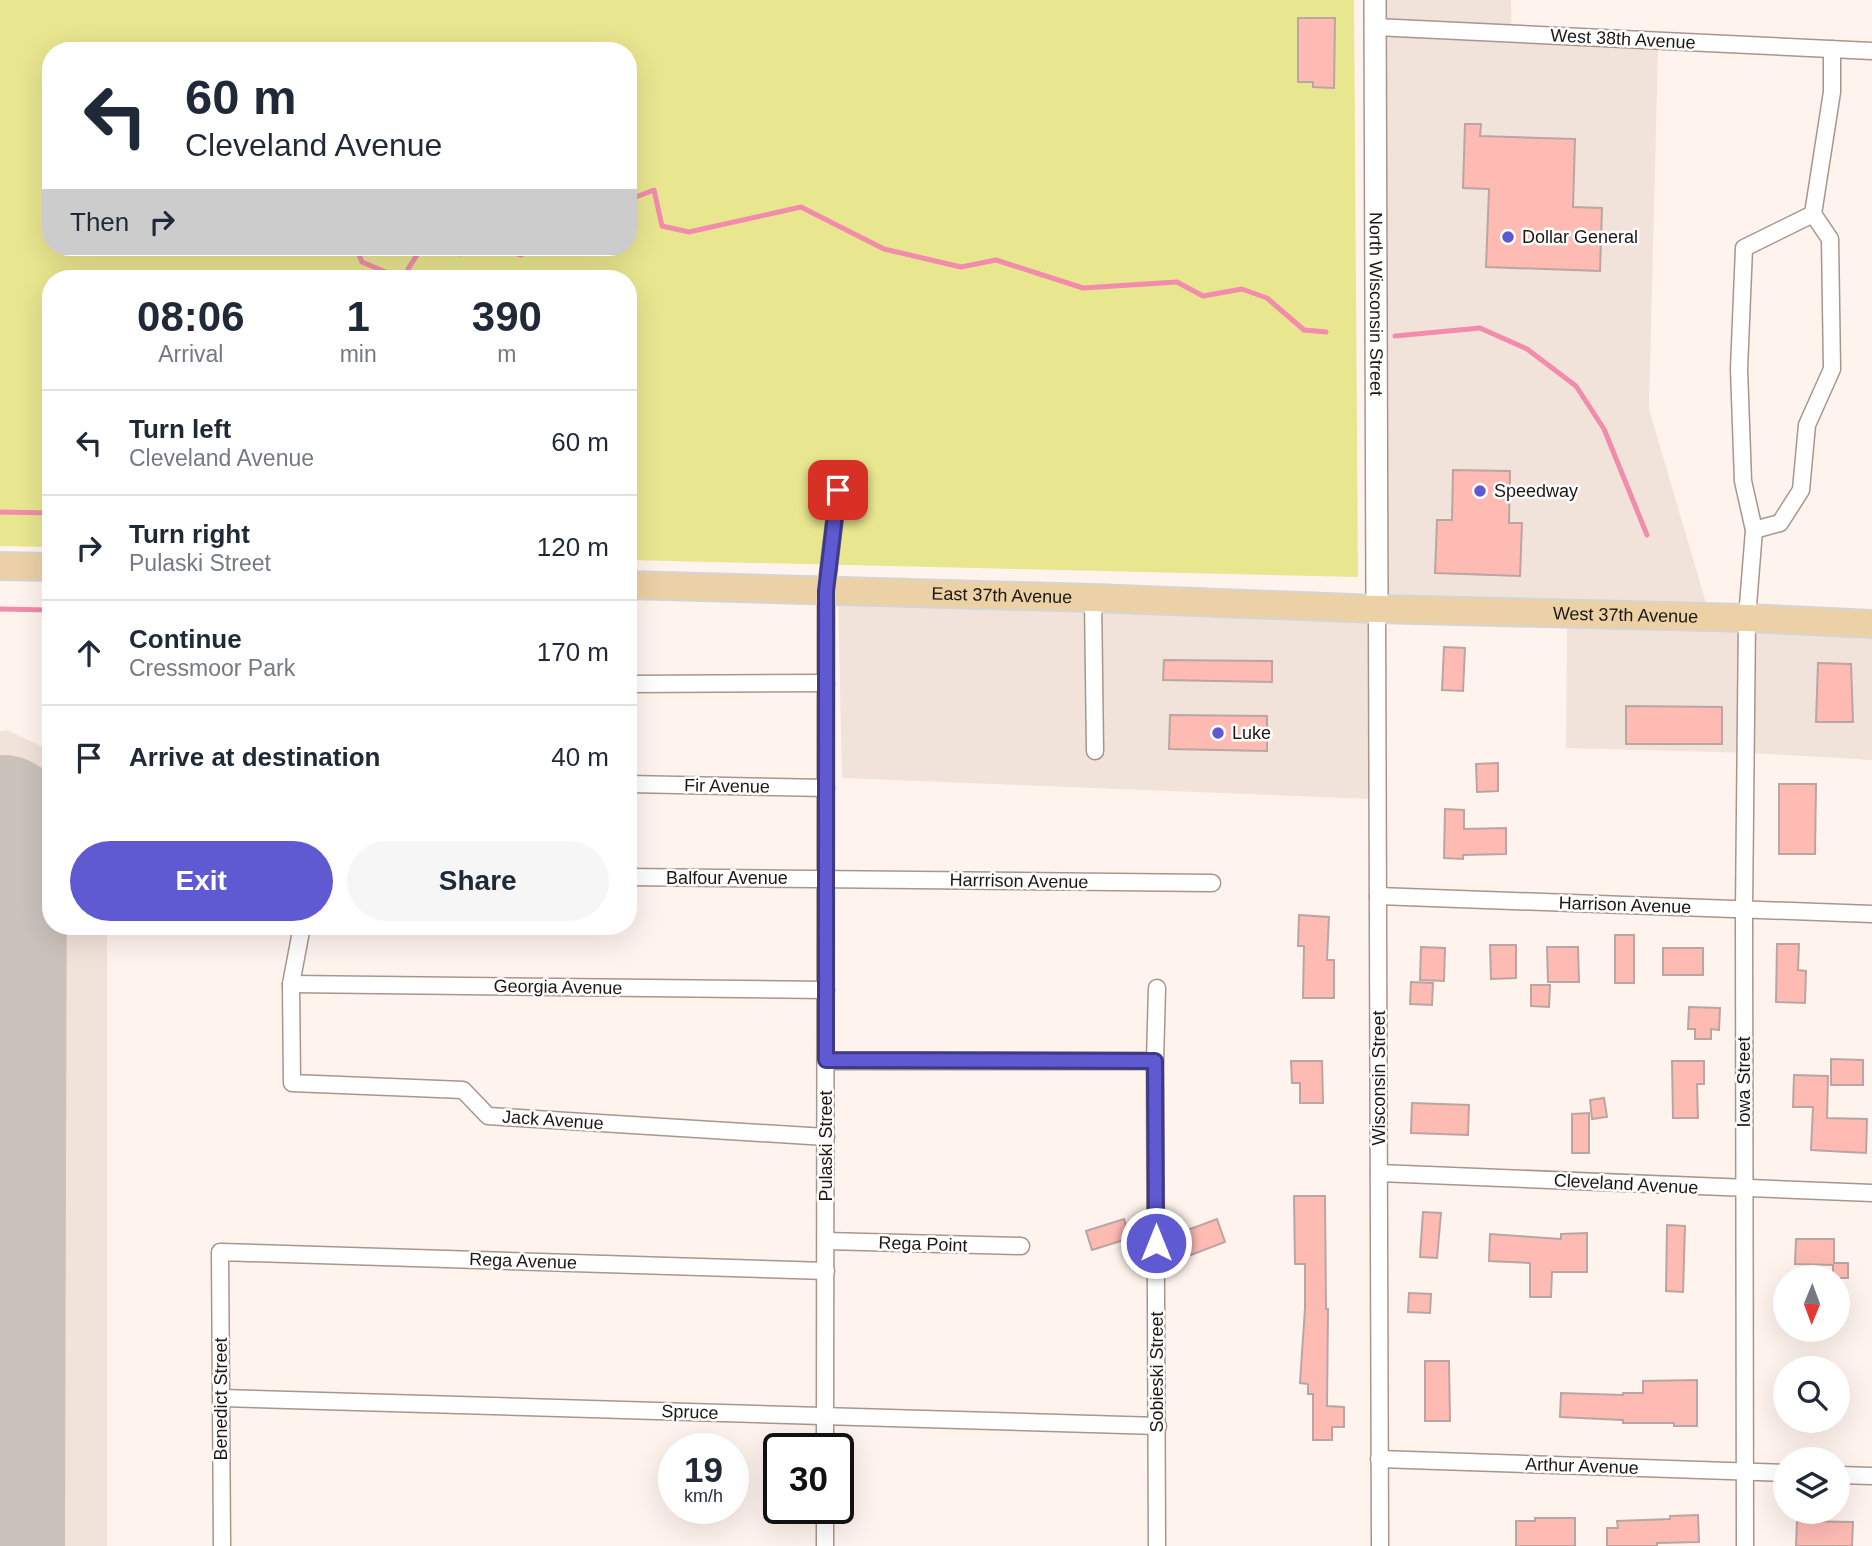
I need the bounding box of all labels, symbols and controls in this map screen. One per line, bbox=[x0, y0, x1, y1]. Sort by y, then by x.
street label: West 38th Avenue bbox=[1550, 25, 1696, 53]
icon: left bbox=[70, 70, 161, 161]
text: 60 m bbox=[185, 70, 297, 124]
text: Cleveland Avenue bbox=[185, 127, 442, 163]
icon: right bbox=[143, 203, 181, 241]
text: Then bbox=[70, 207, 129, 237]
street label: North Wisconsin Street bbox=[1366, 212, 1386, 396]
place label: Dollar General bbox=[1522, 227, 1638, 247]
marker: Dollar General bbox=[1500, 229, 1516, 245]
text: 08:06 bbox=[137, 293, 245, 340]
text: 1 bbox=[346, 293, 370, 340]
text: 390 bbox=[472, 293, 542, 340]
text: Arrival bbox=[158, 341, 223, 367]
text: min bbox=[340, 341, 377, 367]
text: m bbox=[497, 341, 516, 367]
text: Turn left bbox=[129, 414, 231, 444]
icon: left bbox=[70, 424, 108, 462]
text: 60 m bbox=[551, 427, 609, 457]
text: Cleveland Avenue bbox=[129, 445, 314, 471]
pin bbox=[808, 460, 868, 520]
icon: arrive bbox=[819, 471, 857, 509]
place label: Speedway bbox=[1494, 481, 1578, 501]
marker: Speedway bbox=[1472, 483, 1488, 499]
text: Turn right bbox=[129, 519, 250, 549]
icon: right bbox=[70, 529, 108, 567]
text: 120 m bbox=[537, 532, 609, 562]
text: Pulaski Street bbox=[129, 550, 271, 576]
street label: East 37th Avenue bbox=[931, 583, 1073, 607]
street label: West 37th Avenue bbox=[1553, 603, 1699, 627]
text: Continue bbox=[129, 624, 242, 654]
icon: ahead bbox=[70, 634, 108, 672]
text: 170 m bbox=[537, 637, 609, 667]
text: Cressmoor Park bbox=[129, 655, 295, 681]
place label: Luke bbox=[1232, 723, 1271, 743]
marker: Luke bbox=[1210, 725, 1226, 741]
icon: arrive bbox=[70, 739, 108, 777]
text: Arrive at destination bbox=[129, 742, 380, 772]
text: 40 m bbox=[551, 742, 609, 772]
street label: Fir Avenue bbox=[684, 775, 770, 797]
button: Exit bbox=[70, 841, 333, 921]
button: Share bbox=[347, 841, 609, 921]
street label: Balfour Avenue bbox=[666, 868, 788, 888]
street label: Harrrison Avenue bbox=[949, 870, 1089, 892]
street label: Harrison Avenue bbox=[1558, 893, 1692, 917]
street label: Georgia Avenue bbox=[493, 976, 623, 998]
street label: Wisconsin Street bbox=[1369, 1010, 1389, 1146]
street label: Iowa Street bbox=[1734, 1036, 1754, 1128]
street label: Pulaski Street bbox=[816, 1090, 836, 1202]
street label: Jack Avenue bbox=[502, 1106, 604, 1134]
street label: Cleveland Avenue bbox=[1553, 1170, 1699, 1198]
position arrow bbox=[1119, 1206, 1193, 1280]
street label: Rega Point bbox=[878, 1232, 968, 1256]
street label: Rega Avenue bbox=[469, 1249, 577, 1273]
north arrow bbox=[1773, 1265, 1850, 1342]
map controls bbox=[1773, 1265, 1850, 1524]
street label: Sobieski Street bbox=[1147, 1311, 1167, 1433]
street label: Benedict Street bbox=[211, 1337, 231, 1461]
button: search bbox=[1773, 1356, 1850, 1433]
street label: Spruce bbox=[661, 1401, 719, 1423]
speed limit sign: 30 bbox=[763, 1433, 854, 1524]
button: layers bbox=[1773, 1447, 1850, 1524]
text: 19 bbox=[684, 1450, 723, 1489]
street label: Arthur Avenue bbox=[1525, 1454, 1639, 1478]
text: km/h bbox=[684, 1486, 723, 1506]

